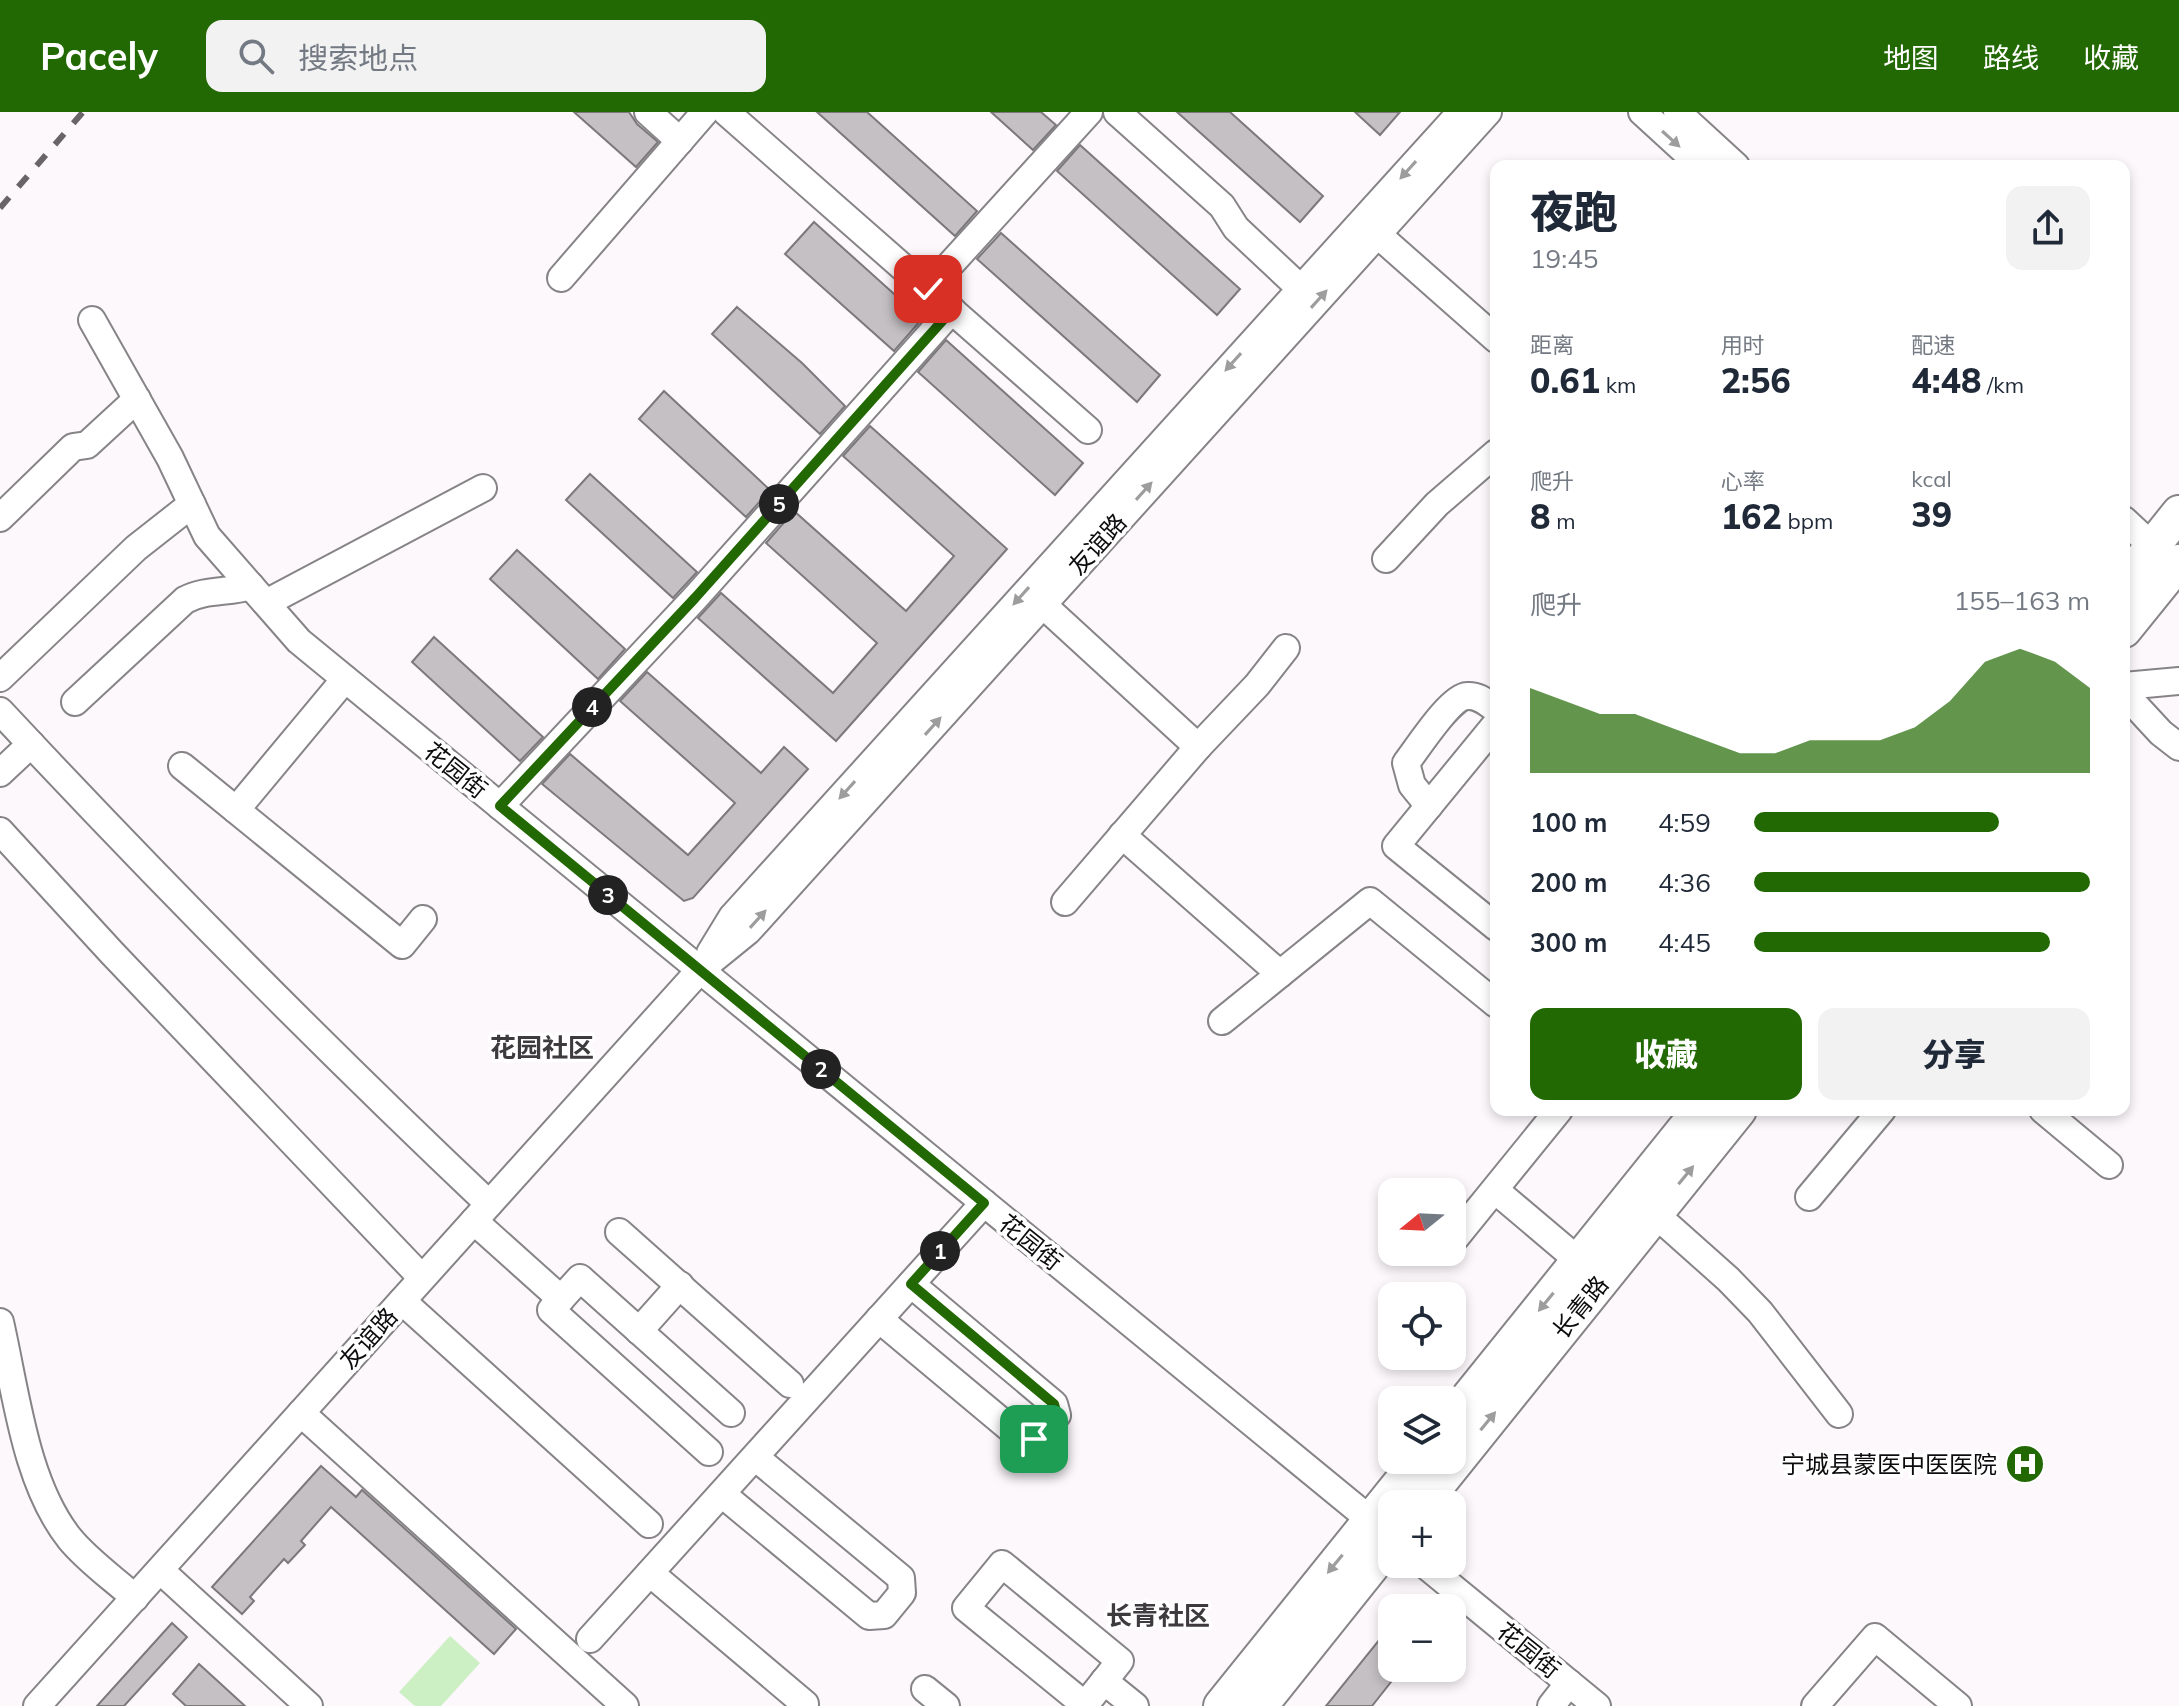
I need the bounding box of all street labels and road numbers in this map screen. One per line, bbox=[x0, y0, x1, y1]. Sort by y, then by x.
street label: 友谊路 bbox=[1062, 507, 1132, 581]
street label: 花园街 bbox=[419, 736, 493, 804]
street label: 花园街 bbox=[994, 1208, 1068, 1276]
street label: 长青路 bbox=[1546, 1270, 1614, 1344]
street label: 友谊路 bbox=[333, 1301, 403, 1375]
street label: 花园街 bbox=[1492, 1616, 1566, 1684]

